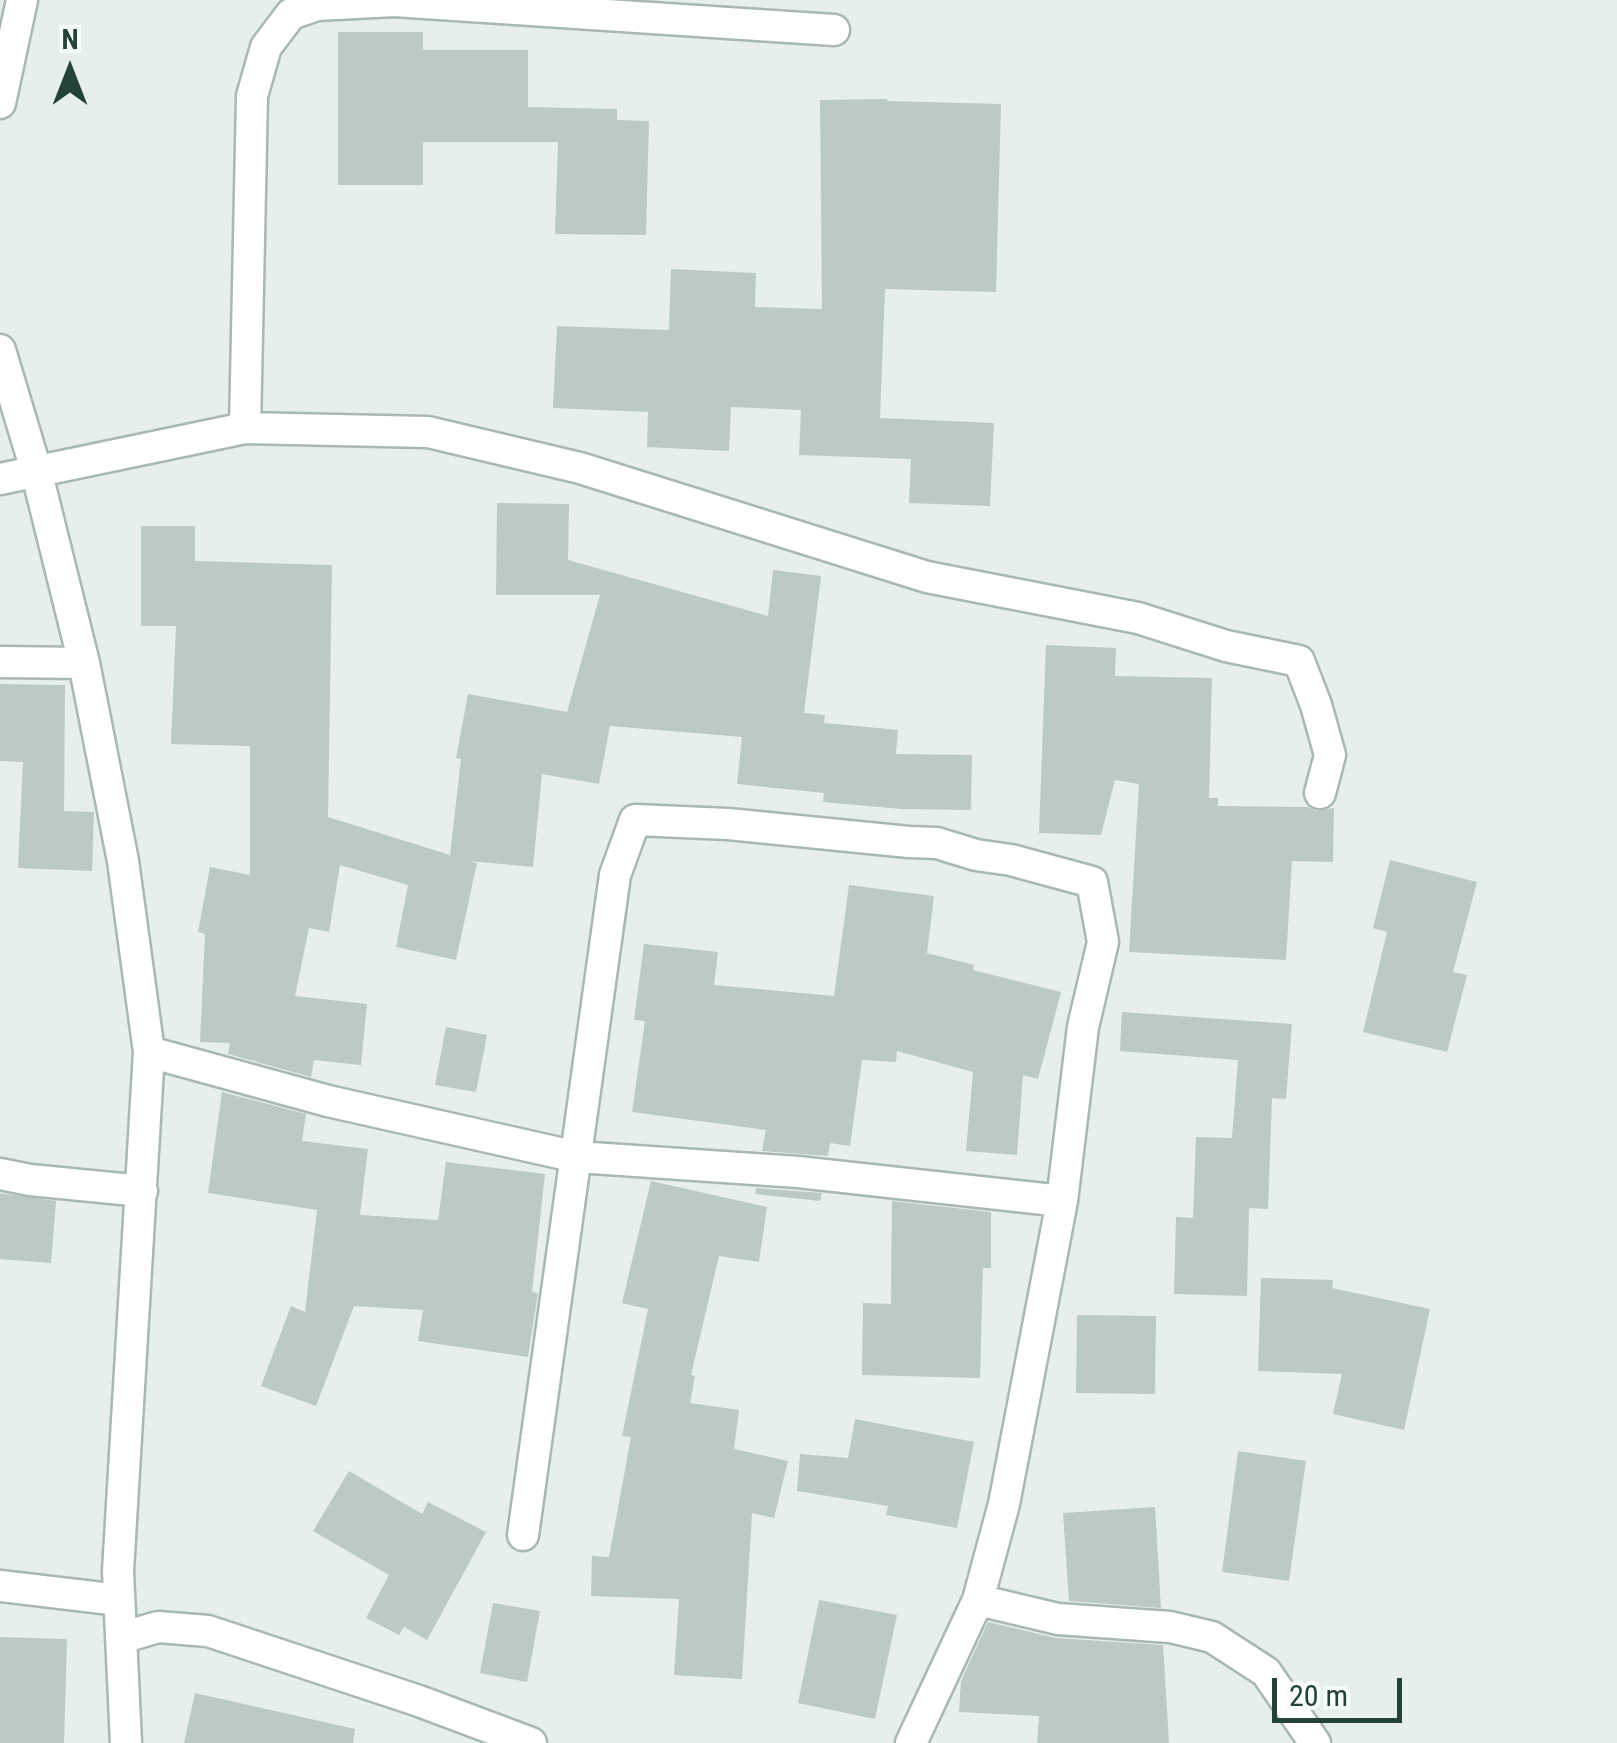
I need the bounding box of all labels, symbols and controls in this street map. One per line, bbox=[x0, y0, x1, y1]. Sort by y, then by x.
north arrow bbox=[20, 20, 120, 120]
text: N bbox=[61, 23, 79, 56]
scale bar bbox=[1277, 1658, 1407, 1720]
text: 20 m bbox=[1289, 1678, 1348, 1713]

